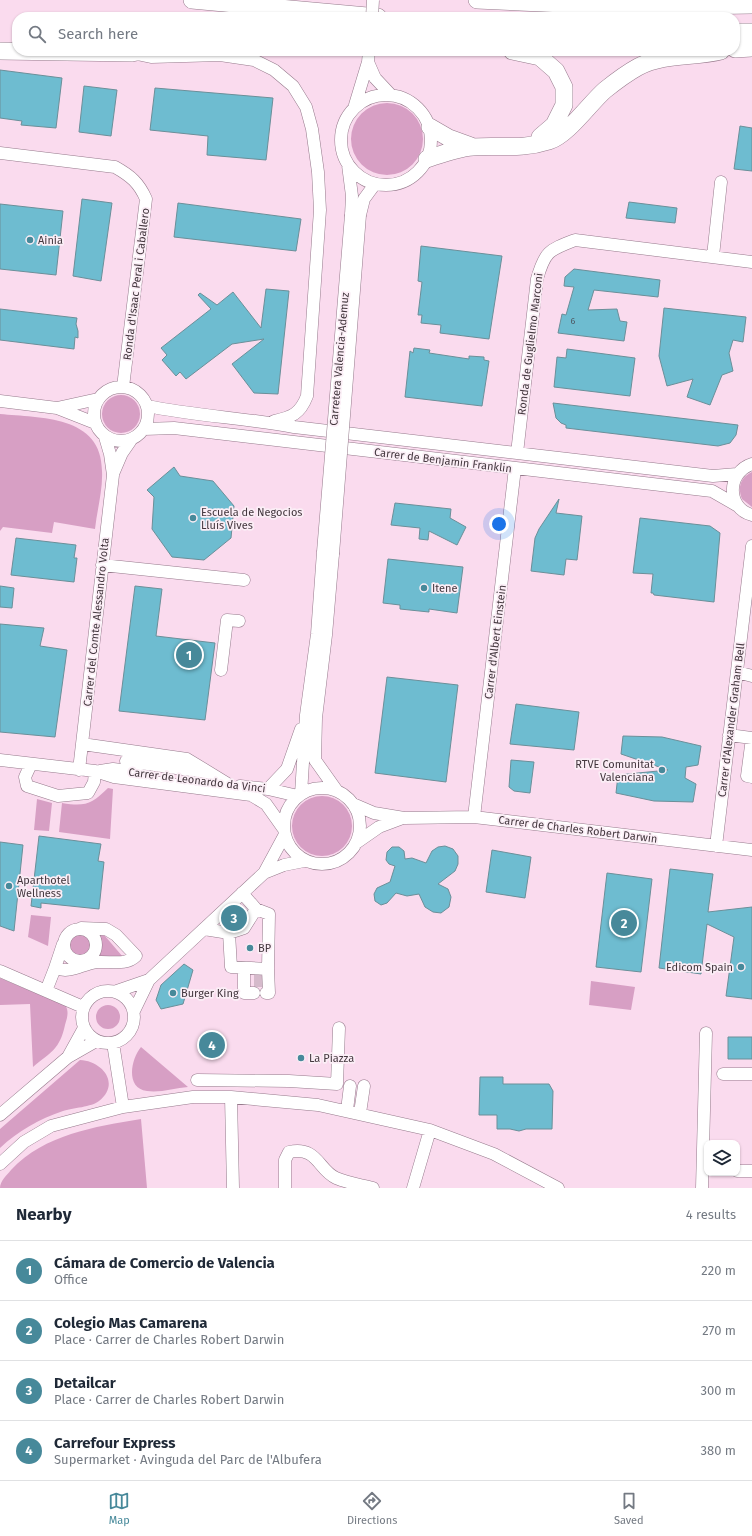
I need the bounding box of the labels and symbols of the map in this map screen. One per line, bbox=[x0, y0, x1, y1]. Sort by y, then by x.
street label: Ronda d'Isaac Peral i Caballero bbox=[121, 207, 152, 361]
place label: Ainia bbox=[38, 234, 63, 247]
marker: Ainia bbox=[25, 235, 35, 245]
street label: Ronda de Guglielmo Marconi bbox=[515, 272, 546, 416]
street label: Carretera Valencia-Ademuz bbox=[327, 292, 352, 426]
house number: 6 bbox=[571, 316, 576, 326]
street label: Carrer de Benjamin Franklin bbox=[373, 446, 513, 475]
place label: Escuela de Negocios Lluís Vives bbox=[201, 506, 302, 532]
marker: Escuela de Negocios Lluís Vives bbox=[188, 513, 198, 523]
your location bbox=[489, 514, 509, 534]
street label: Carrer del Comte Alessandro Volta bbox=[81, 537, 112, 707]
place label: Itene bbox=[432, 582, 458, 595]
marker: Itene bbox=[419, 583, 429, 593]
street label: Carrer d'Albert Einstein bbox=[482, 584, 509, 700]
pin: 1 bbox=[176, 640, 202, 670]
street label: Carrer d'Alexander Graham Bell bbox=[716, 642, 747, 798]
place label: RTVE Comunitat Valenciana bbox=[575, 758, 654, 784]
marker: RTVE Comunitat Valenciana bbox=[657, 765, 667, 775]
street label: Carrer de Leonardo da Vinci bbox=[128, 766, 266, 795]
street label: Carrer de Charles Robert Darwin bbox=[498, 813, 658, 846]
place label: Aparthotel Wellness bbox=[17, 874, 70, 900]
marker: Aparthotel Wellness bbox=[4, 881, 14, 891]
pin: 3 bbox=[221, 903, 247, 933]
pin: 2 bbox=[611, 908, 637, 938]
place label: BP bbox=[258, 942, 272, 955]
marker: BP bbox=[245, 943, 255, 953]
place label: Edicom Spain bbox=[666, 961, 733, 974]
marker: Edicom Spain bbox=[736, 962, 746, 972]
place label: Burger King bbox=[181, 987, 239, 1000]
marker: Burger King bbox=[168, 988, 178, 998]
pin: 4 bbox=[199, 1030, 225, 1060]
place label: La Piazza bbox=[309, 1052, 354, 1065]
marker: La Piazza bbox=[296, 1053, 306, 1063]

